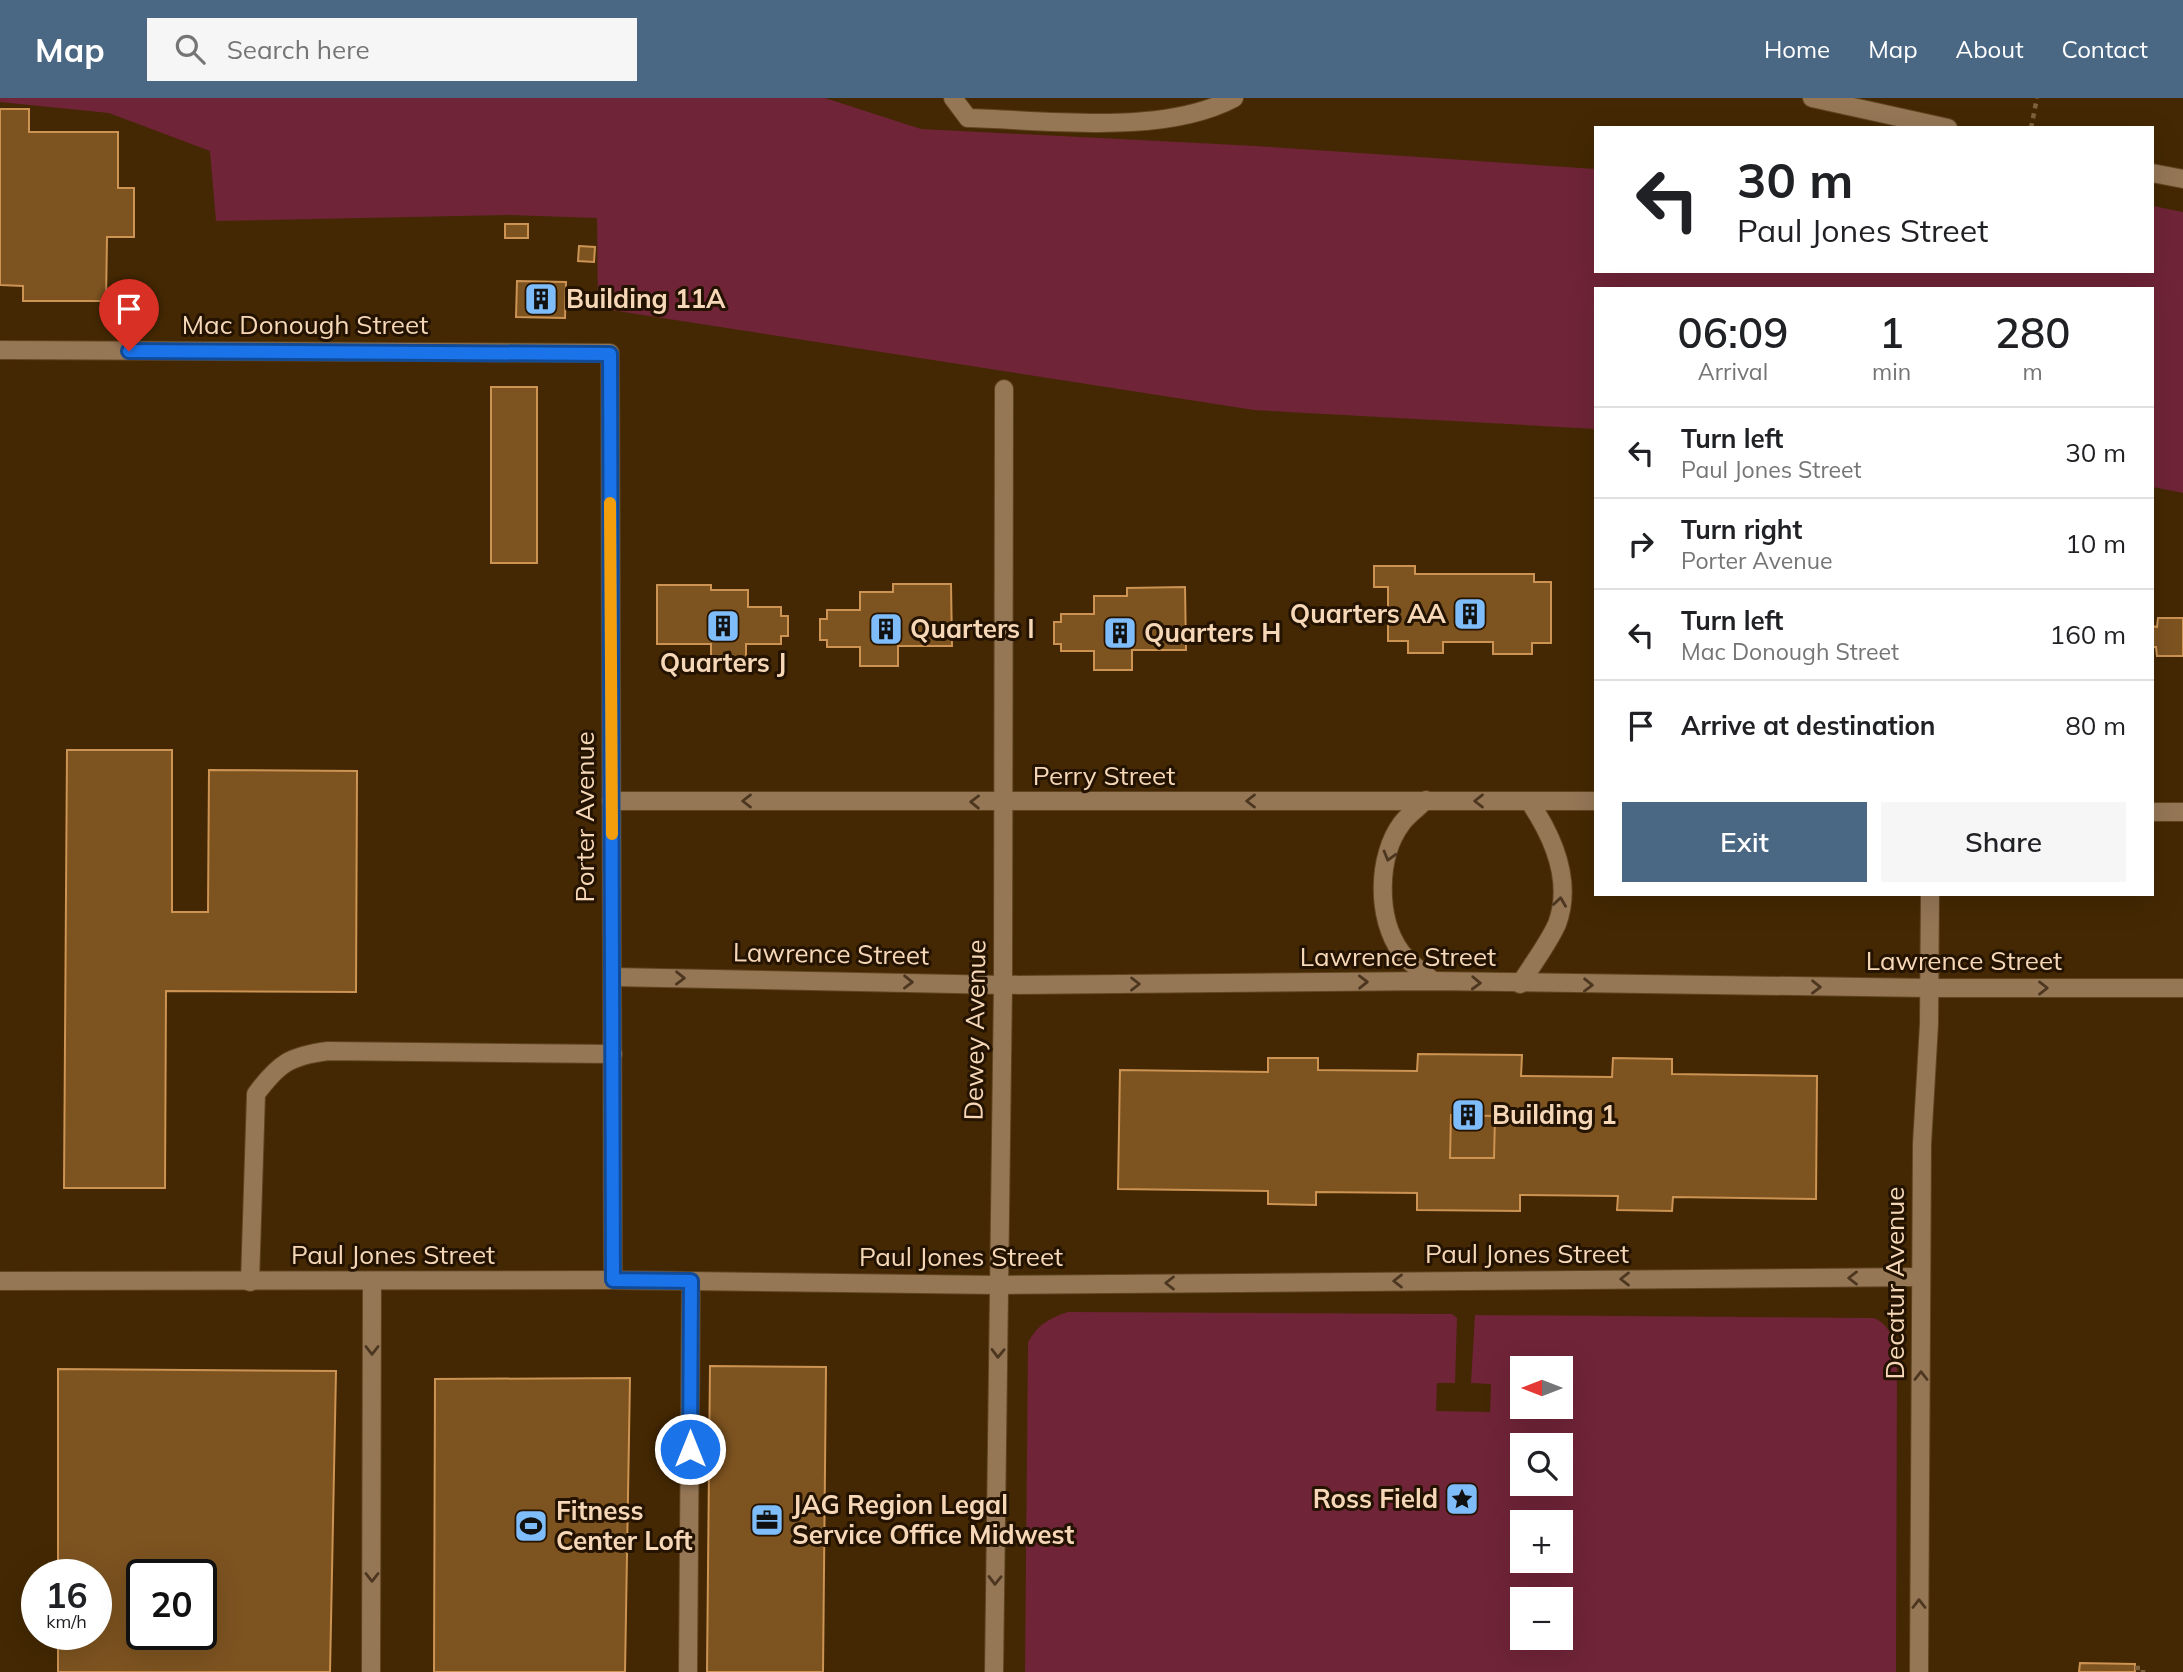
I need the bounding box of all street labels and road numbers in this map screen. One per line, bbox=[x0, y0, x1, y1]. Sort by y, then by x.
street label: Mac Donough Street bbox=[182, 308, 428, 341]
street label: Porter Avenue bbox=[568, 731, 601, 903]
street label: Perry Street bbox=[1033, 759, 1175, 792]
street label: Lawrence Street bbox=[733, 935, 929, 972]
street label: Dewey Avenue bbox=[956, 939, 993, 1121]
street label: Lawrence Street bbox=[1300, 940, 1496, 973]
street label: Lawrence Street bbox=[1866, 944, 2062, 977]
street label: Decatur Avenue bbox=[1878, 1187, 1911, 1379]
street label: Paul Jones Street bbox=[1425, 1237, 1629, 1270]
street label: Paul Jones Street bbox=[291, 1238, 495, 1271]
street label: Paul Jones Street bbox=[859, 1240, 1063, 1273]

